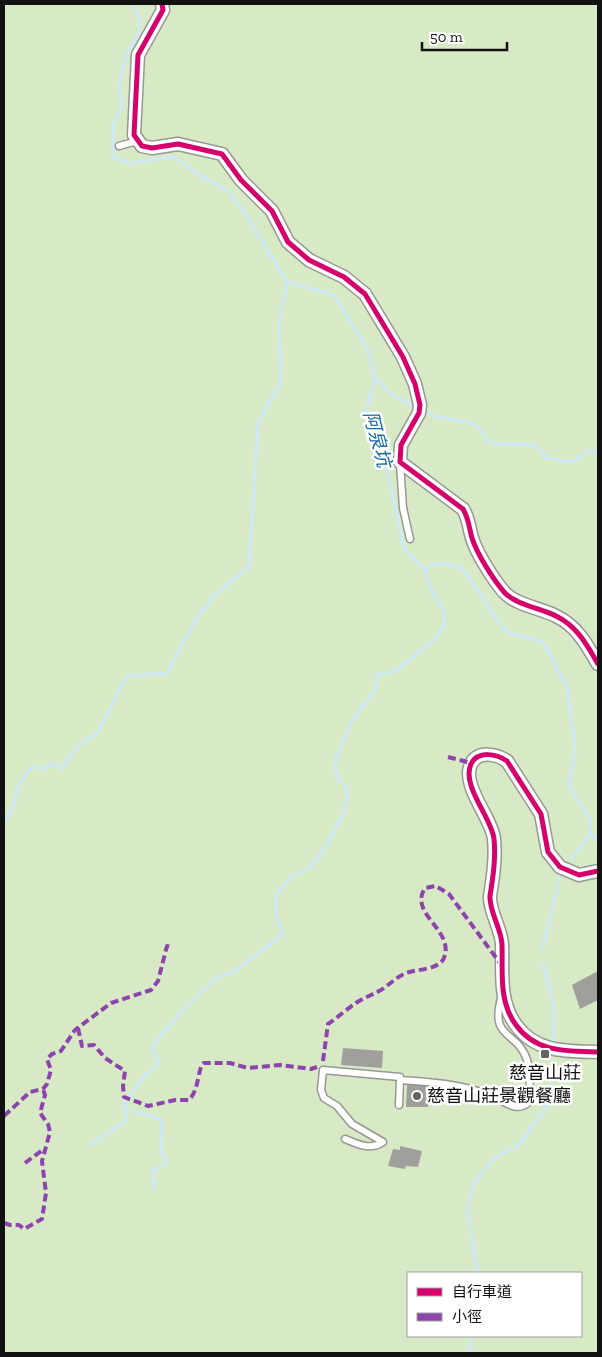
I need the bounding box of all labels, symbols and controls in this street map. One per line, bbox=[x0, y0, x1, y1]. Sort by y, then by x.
scale bar bbox=[422, 20, 507, 52]
text: 50 m bbox=[430, 28, 463, 46]
water label: 阿泉坑 bbox=[359, 409, 397, 473]
marker: 慈音山莊 bbox=[539, 1048, 551, 1060]
place label: 慈音山莊 bbox=[509, 1062, 581, 1084]
place label: 慈音山莊景觀餐廳 bbox=[427, 1085, 571, 1107]
marker: 慈音山莊景觀餐廳 bbox=[411, 1090, 423, 1102]
legend bbox=[407, 1272, 582, 1337]
text: 自行車道 bbox=[452, 1283, 512, 1301]
text: 小徑 bbox=[452, 1308, 482, 1326]

